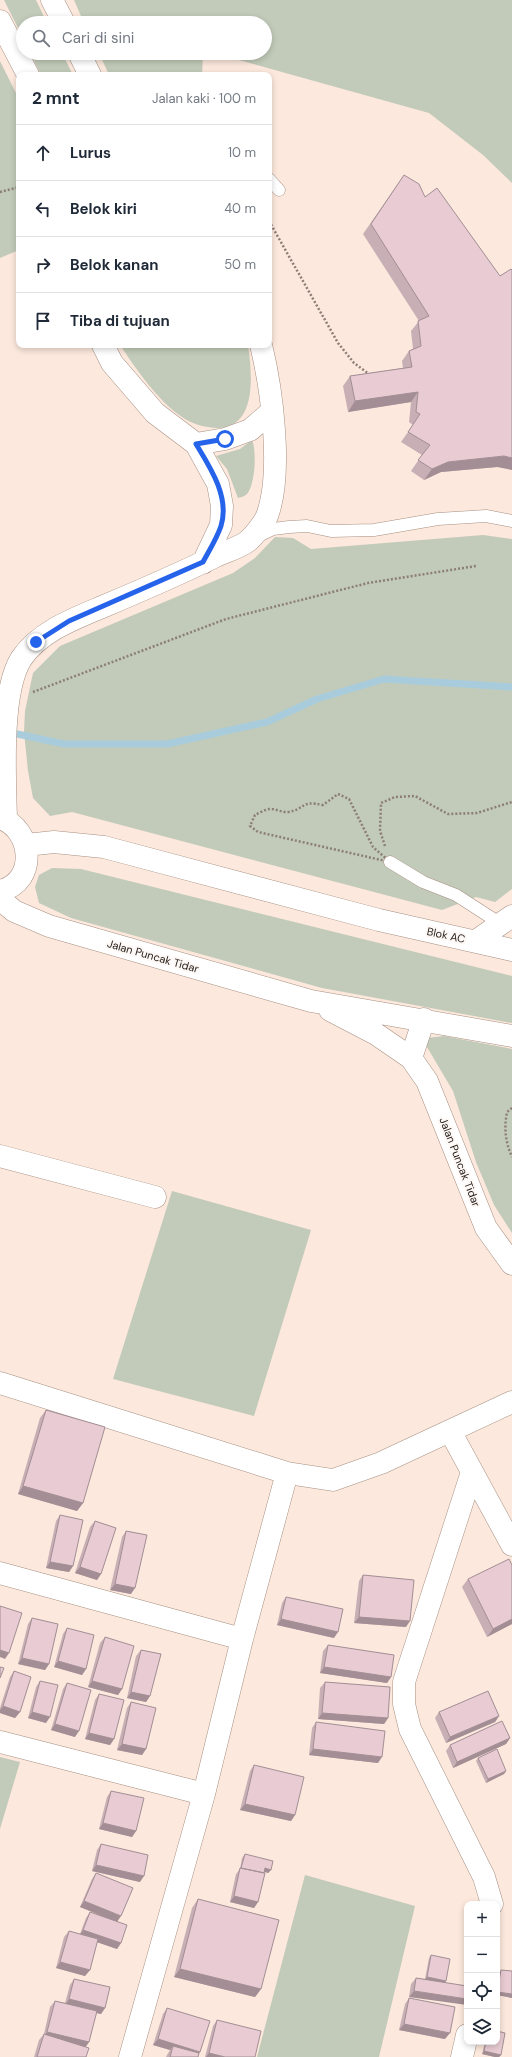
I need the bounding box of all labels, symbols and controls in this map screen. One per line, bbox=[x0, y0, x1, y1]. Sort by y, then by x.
search box bbox=[16, 16, 272, 60]
icon: search bbox=[30, 27, 52, 49]
text: Cari di sini bbox=[62, 28, 134, 48]
text: 2 mnt bbox=[32, 87, 80, 109]
text: Jalan kaki · 100 m bbox=[152, 90, 256, 107]
icon: ahead bbox=[32, 142, 54, 164]
text: Lurus bbox=[70, 143, 111, 163]
text: 10 m bbox=[228, 144, 256, 161]
icon: left bbox=[32, 198, 54, 220]
text: Belok kiri bbox=[70, 199, 137, 219]
text: 40 m bbox=[224, 200, 256, 217]
icon: right bbox=[32, 254, 54, 276]
text: Belok kanan bbox=[70, 255, 158, 275]
text: 50 m bbox=[224, 256, 256, 273]
icon: arrive bbox=[32, 310, 54, 332]
text: Tiba di tujuan bbox=[70, 311, 170, 331]
route start bbox=[216, 430, 234, 448]
route end bbox=[27, 633, 45, 651]
street label: Blok AC bbox=[426, 924, 467, 946]
street label: Jalan Puncak Tidar bbox=[106, 936, 200, 976]
street label: Jalan Puncak Tidar bbox=[436, 1115, 484, 1209]
map controls bbox=[464, 1901, 500, 2045]
button: + bbox=[464, 1901, 500, 1937]
button: − bbox=[464, 1937, 500, 1973]
button: locate bbox=[464, 1973, 500, 2009]
button: layers bbox=[464, 2009, 500, 2045]

